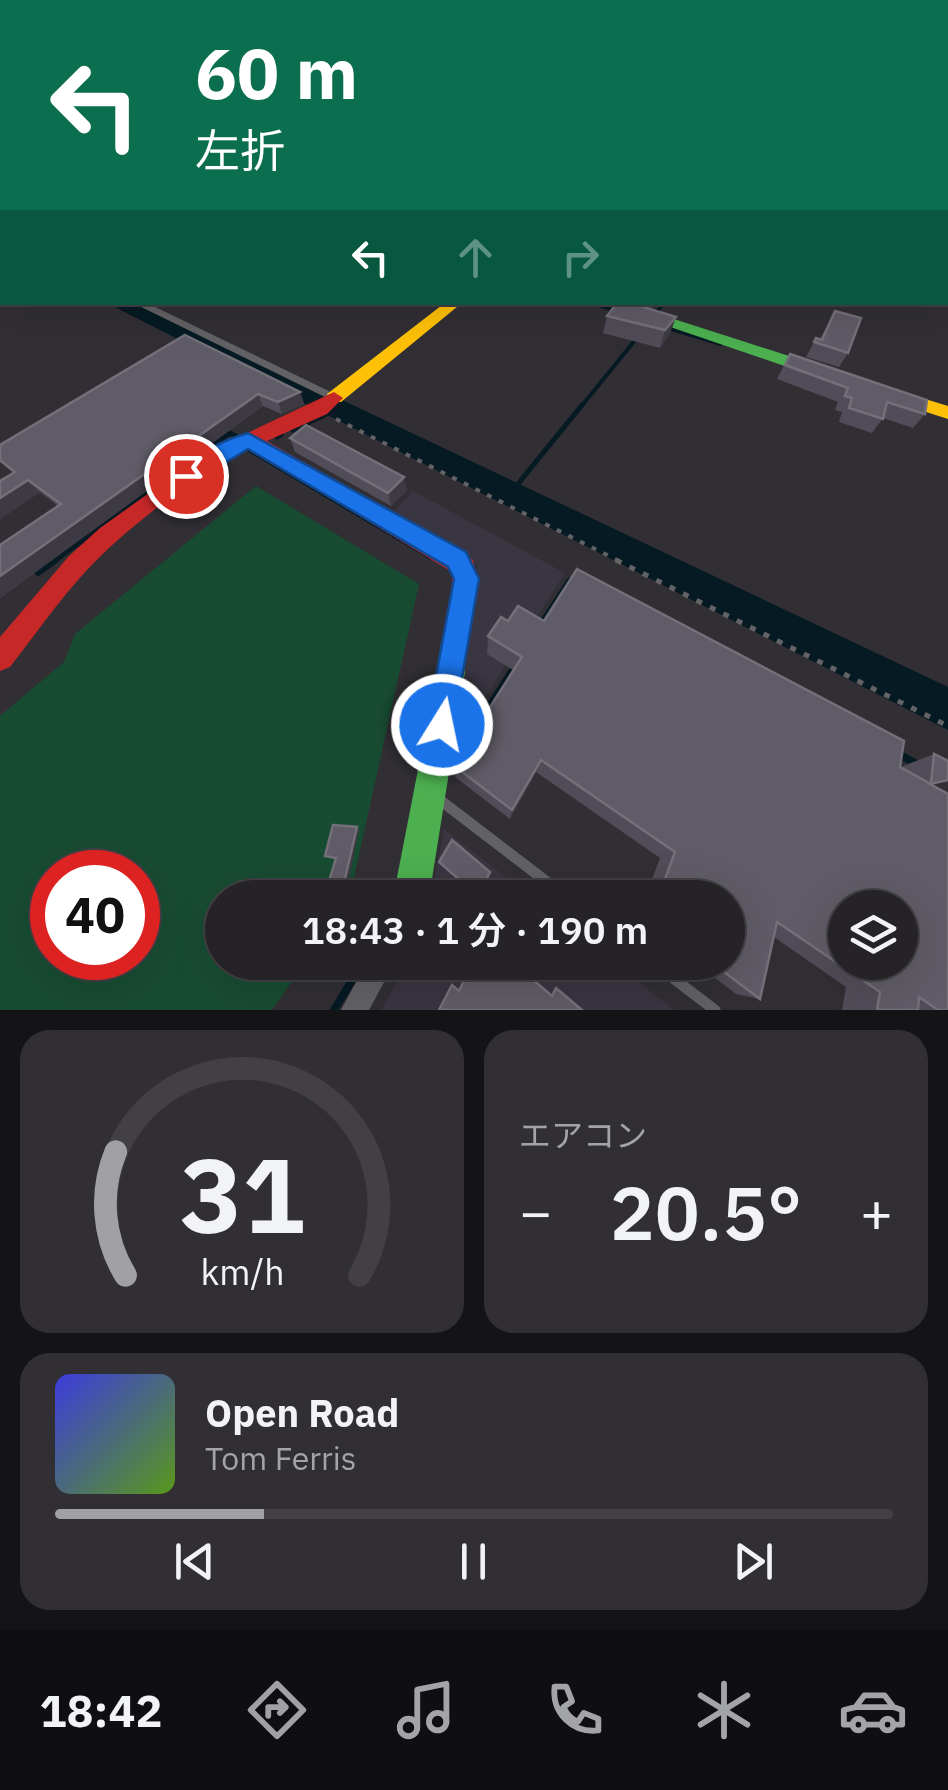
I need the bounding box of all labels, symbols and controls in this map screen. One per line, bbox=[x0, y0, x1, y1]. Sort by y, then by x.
text: 60 m bbox=[195, 27, 358, 118]
icon: left bbox=[30, 40, 160, 170]
text: 左折 bbox=[195, 121, 285, 179]
icon: left bbox=[343, 230, 398, 285]
icon: ahead bbox=[448, 230, 503, 285]
icon: right bbox=[553, 230, 608, 285]
pin bbox=[144, 434, 229, 519]
icon: arrive bbox=[159, 449, 214, 504]
position arrow bbox=[390, 673, 494, 777]
speed limit sign: 40 bbox=[30, 850, 160, 980]
map controls bbox=[828, 890, 918, 980]
button: layers bbox=[828, 890, 918, 980]
text: 18:43 · 1 分 · 190 m bbox=[302, 905, 648, 954]
text: エアコン bbox=[519, 1114, 647, 1156]
text: 31 bbox=[180, 1126, 304, 1262]
text: 20.5° bbox=[610, 1163, 802, 1261]
text: − bbox=[519, 1176, 552, 1247]
text: + bbox=[860, 1176, 893, 1247]
text: km/h bbox=[200, 1248, 284, 1295]
text: Open Road bbox=[205, 1388, 399, 1437]
text: Tom Ferris bbox=[205, 1437, 356, 1479]
icon: previous bbox=[167, 1534, 222, 1589]
icon: pause bbox=[446, 1534, 501, 1589]
icon: next bbox=[726, 1534, 781, 1589]
icon: directions bbox=[242, 1675, 312, 1745]
icon: music bbox=[391, 1675, 461, 1745]
icon: phone bbox=[540, 1675, 610, 1745]
icon: climate bbox=[689, 1675, 759, 1745]
icon: car bbox=[838, 1675, 908, 1745]
text: 18:42 bbox=[40, 1681, 162, 1739]

